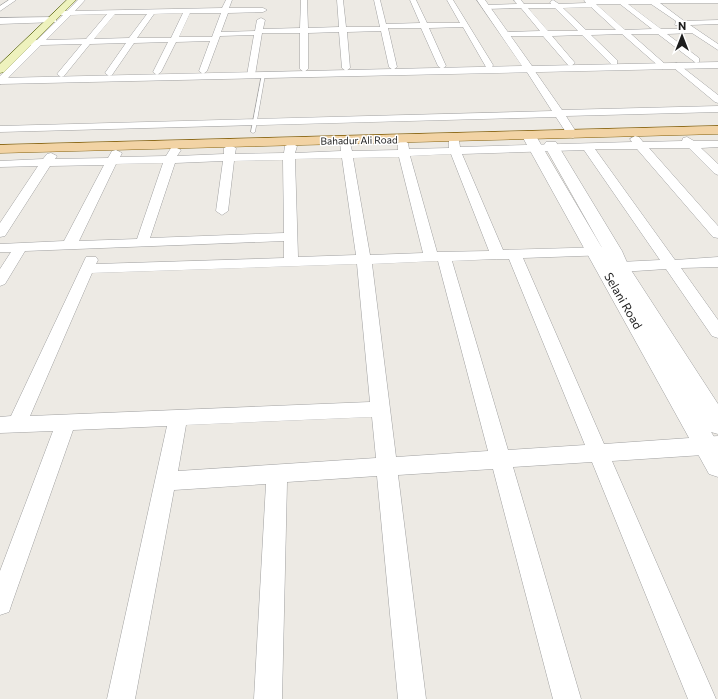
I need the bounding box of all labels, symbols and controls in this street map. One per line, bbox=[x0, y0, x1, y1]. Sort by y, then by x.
north arrow bbox=[662, 16, 702, 56]
text: N bbox=[678, 19, 686, 32]
street label: Bahadur Ali Road bbox=[320, 133, 398, 147]
street label: Selani Road bbox=[602, 270, 646, 331]

